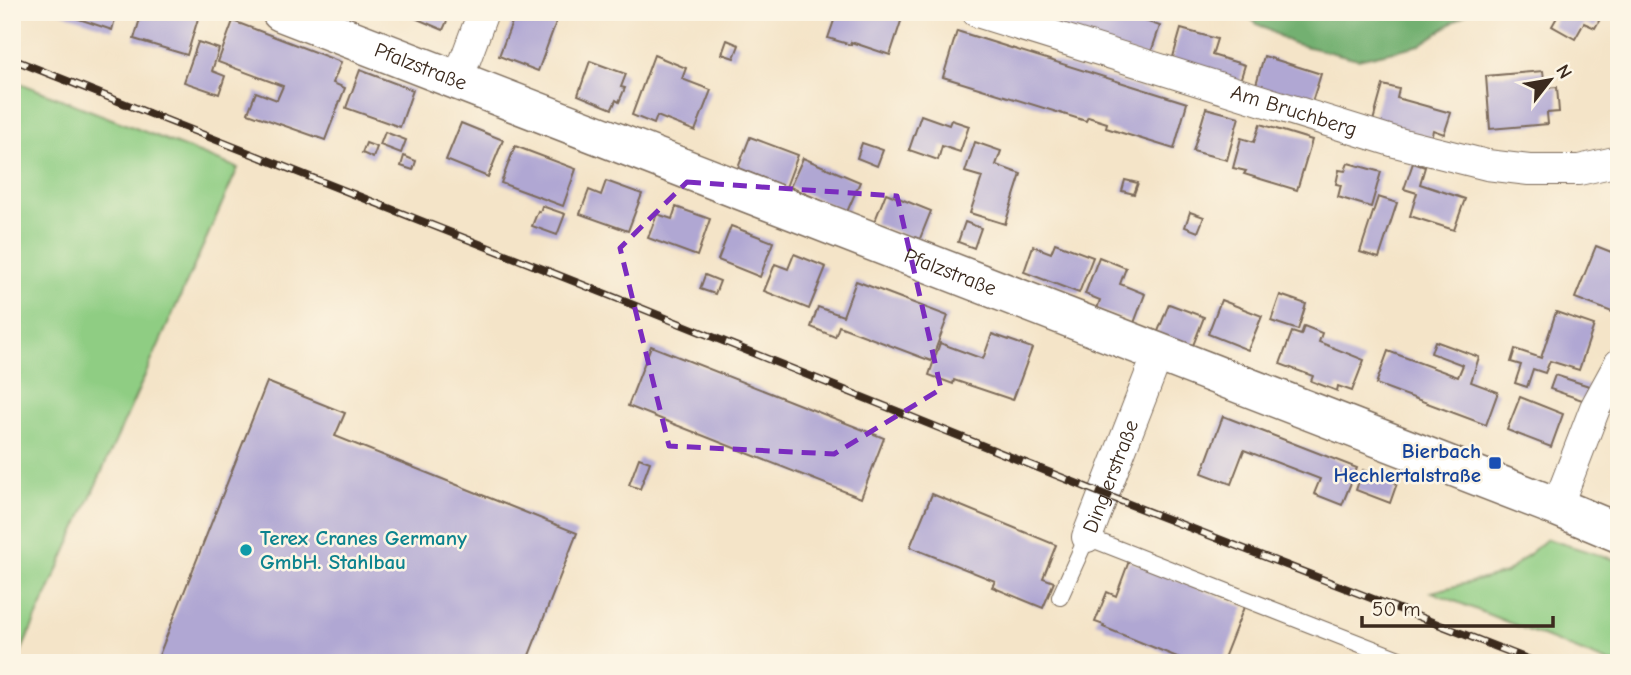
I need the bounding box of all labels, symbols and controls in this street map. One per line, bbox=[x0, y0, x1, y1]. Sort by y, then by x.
street label: Pfalzstraße bbox=[371, 38, 470, 95]
north arrow bbox=[1516, 46, 1586, 116]
text: N bbox=[1551, 61, 1576, 83]
street label: Am Bruchberg bbox=[1228, 80, 1360, 141]
street label: Pfalzstraße bbox=[901, 243, 1000, 300]
street label: Dinglerstraße bbox=[1078, 416, 1143, 536]
place label: Bierbach Hechlertalstraße bbox=[1333, 439, 1481, 487]
marker: Bierbach Hechlertalstraße bbox=[1487, 455, 1503, 471]
place label: Terex Cranes Germany GmbH. Stahlbau bbox=[260, 526, 467, 574]
marker: Terex Cranes Germany GmbH. Stahlbau bbox=[238, 542, 254, 558]
scale bar bbox=[1362, 584, 1552, 628]
text: 50 m bbox=[1372, 597, 1421, 621]

